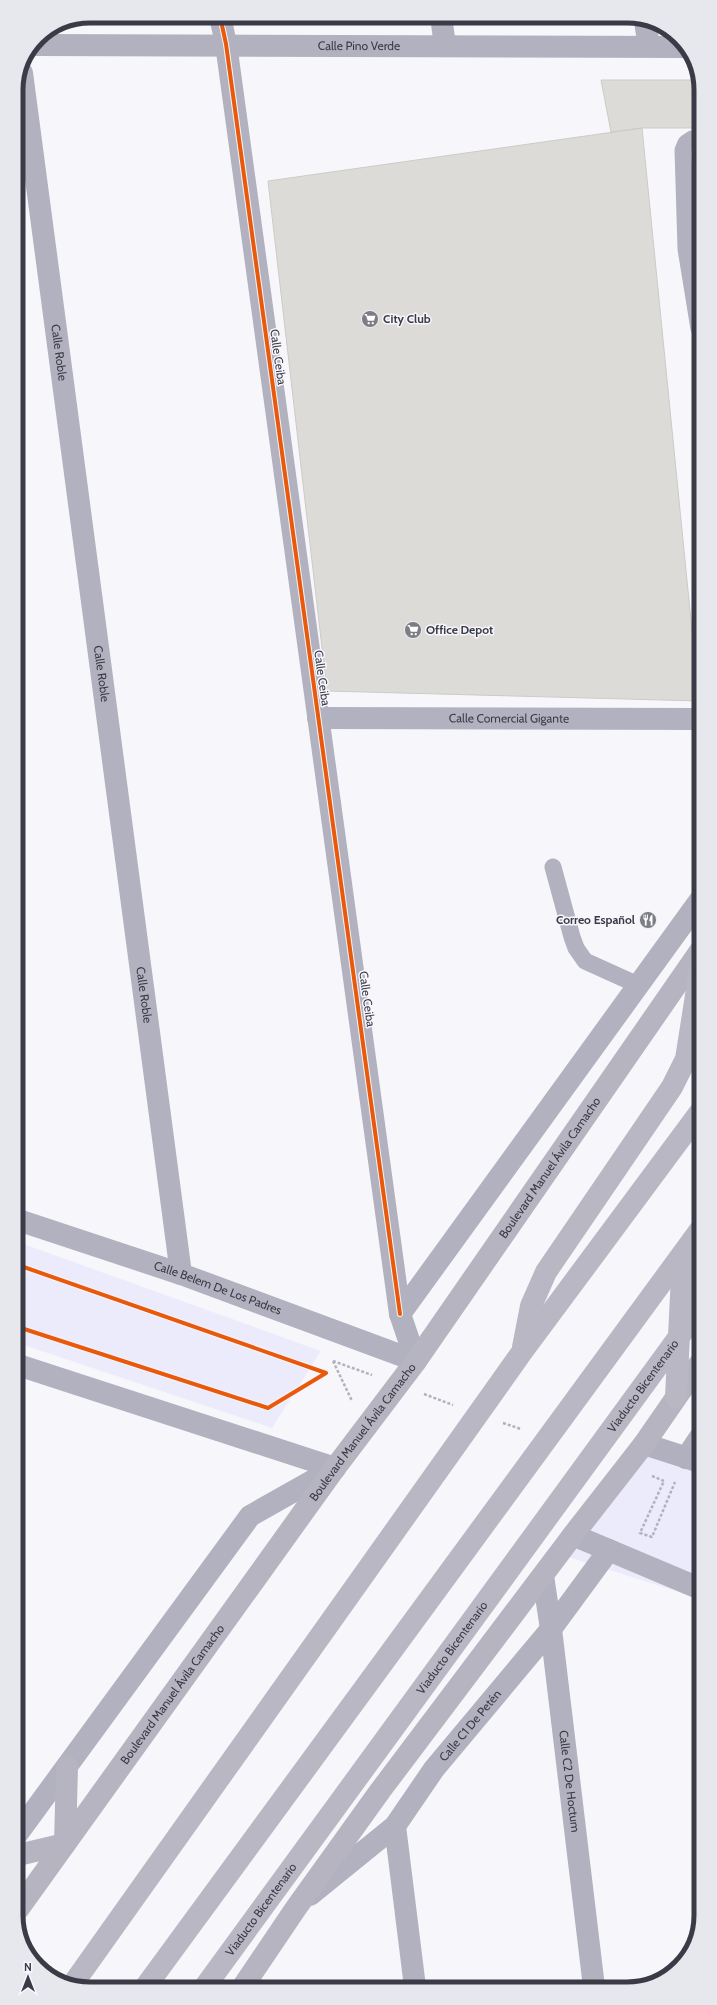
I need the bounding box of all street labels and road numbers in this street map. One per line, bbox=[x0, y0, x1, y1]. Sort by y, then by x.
street label: Calle Pino Verde bbox=[318, 38, 400, 53]
street label: Calle Roble bbox=[48, 323, 71, 382]
street label: Calle Ceiba bbox=[267, 328, 290, 386]
street label: Calle Roble bbox=[91, 645, 113, 703]
street label: Calle Ceiba bbox=[311, 649, 334, 707]
street label: Calle Comercial Gigante bbox=[449, 710, 569, 726]
street label: Calle Roble bbox=[133, 966, 156, 1024]
street label: Calle Ceiba bbox=[356, 970, 379, 1028]
street label: Boulevard Manuel Ávila Camacho bbox=[495, 1094, 604, 1241]
street label: Calle Belem De Los Padres bbox=[152, 1258, 284, 1318]
street label: Viaducto Bicentenario bbox=[604, 1336, 682, 1435]
street label: Boulevard Manuel Ávila Camacho bbox=[306, 1360, 419, 1504]
street label: Viaducto Bicentenario bbox=[413, 1598, 491, 1697]
street label: Boulevard Manuel Ávila Camacho bbox=[117, 1621, 227, 1767]
street label: Calle C1 De Petén bbox=[436, 1686, 504, 1764]
street label: Calle C2 De Hoctum bbox=[556, 1729, 583, 1833]
street label: Viaducto Bicentenario bbox=[222, 1860, 300, 1959]

